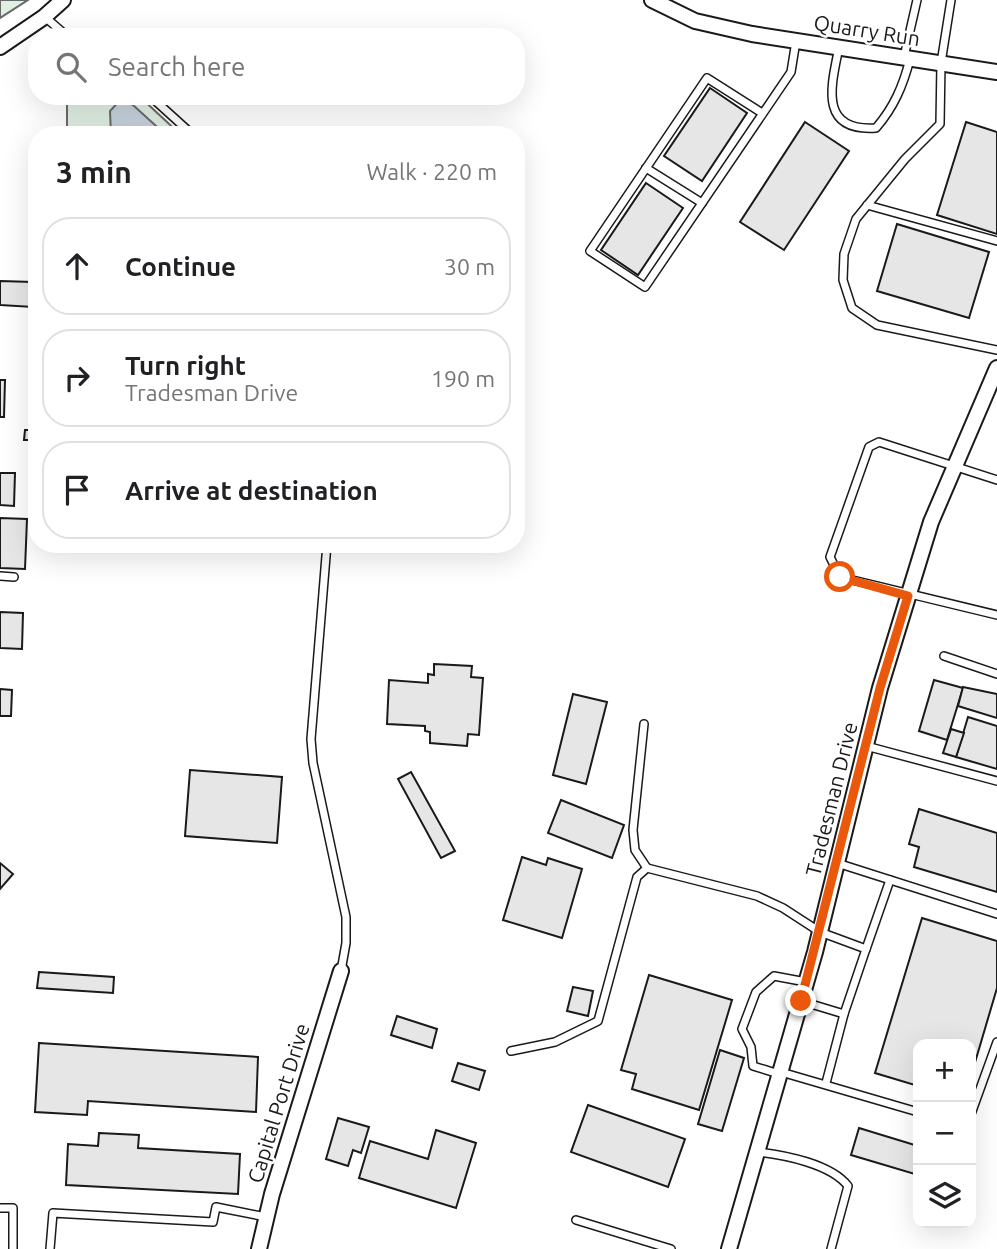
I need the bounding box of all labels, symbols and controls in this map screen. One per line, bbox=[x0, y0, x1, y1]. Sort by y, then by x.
street label: Quarry Run bbox=[812, 10, 922, 50]
search box bbox=[28, 28, 525, 105]
icon: search bbox=[52, 48, 90, 86]
text: Search here bbox=[108, 52, 245, 81]
text: 3 min bbox=[56, 155, 132, 189]
text: Walk · 220 m bbox=[366, 159, 497, 184]
icon: ahead bbox=[58, 247, 96, 285]
text: Continue bbox=[125, 252, 236, 281]
text: 30 m bbox=[444, 254, 495, 279]
text: Turn right bbox=[125, 351, 246, 380]
icon: right bbox=[58, 359, 96, 397]
text: 190 m bbox=[431, 366, 495, 391]
text: Tradesman Drive bbox=[125, 380, 298, 405]
icon: arrive bbox=[58, 471, 96, 509]
text: Arrive at destination bbox=[125, 476, 378, 505]
route start bbox=[824, 561, 855, 592]
street label: Tradesman Drive bbox=[800, 719, 862, 879]
route end bbox=[785, 985, 816, 1016]
street label: Capital Port Drive bbox=[242, 1020, 314, 1186]
map controls bbox=[913, 1039, 976, 1228]
button: + bbox=[913, 1039, 976, 1102]
button: − bbox=[913, 1102, 976, 1165]
button: layers bbox=[913, 1165, 976, 1228]

